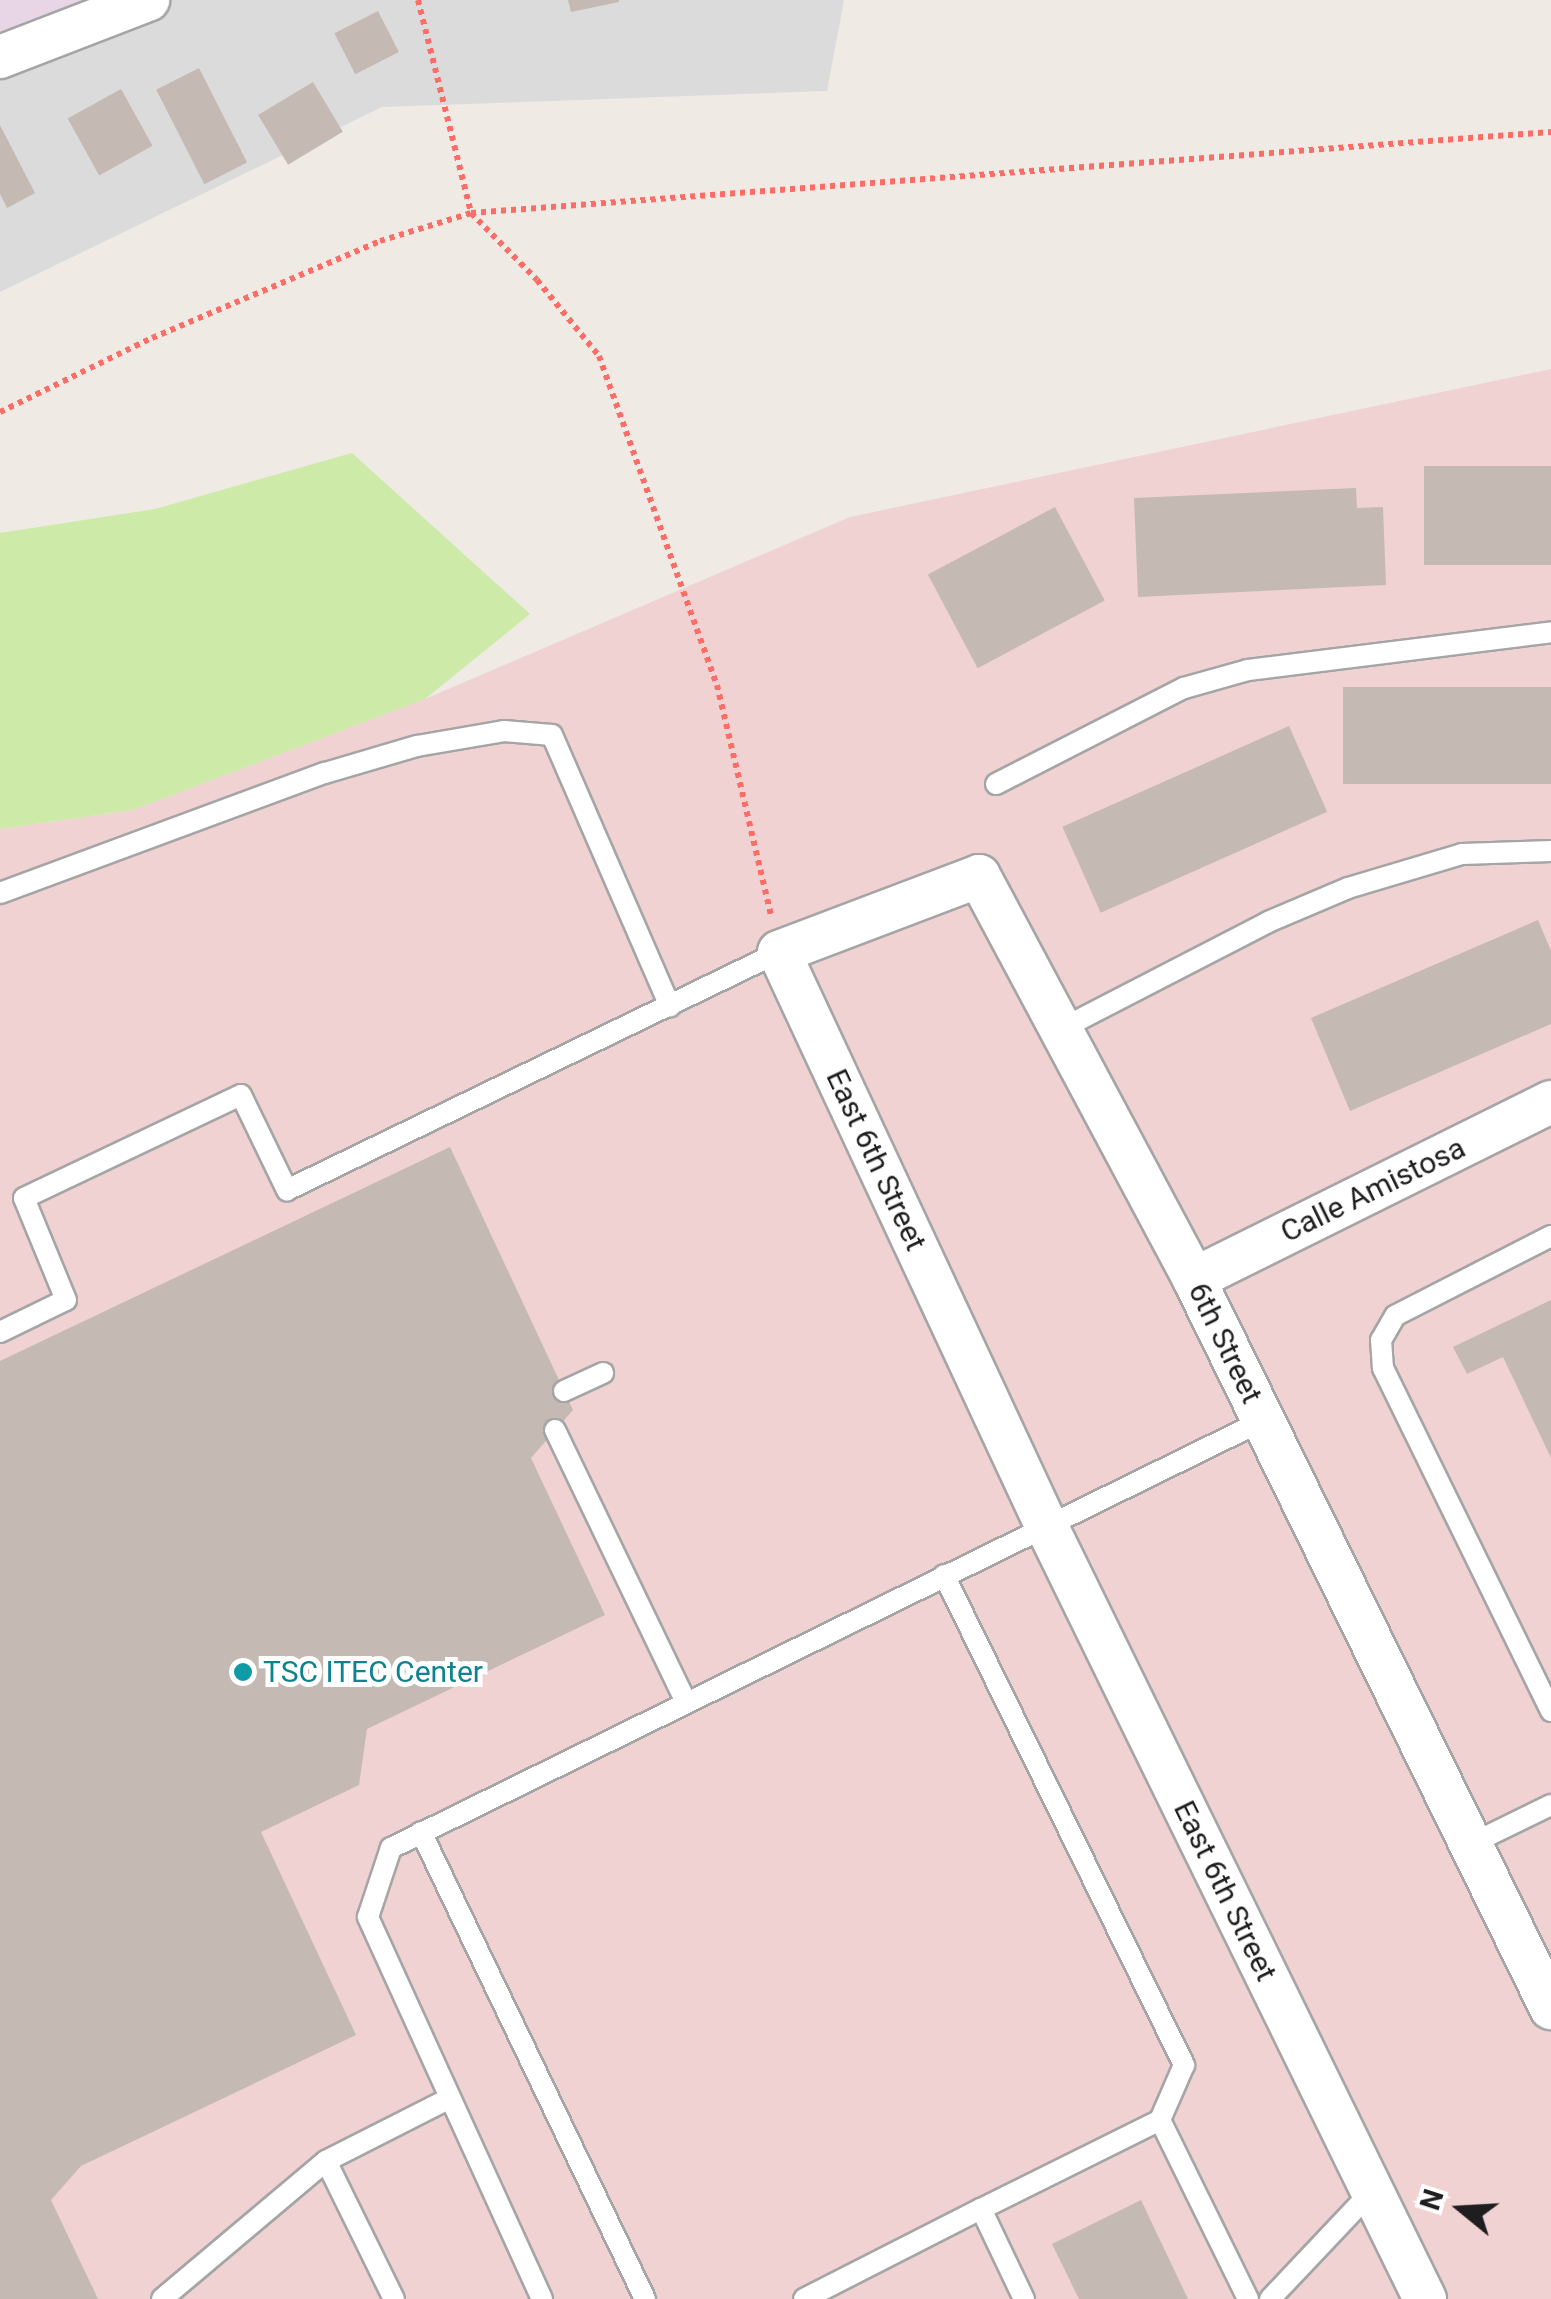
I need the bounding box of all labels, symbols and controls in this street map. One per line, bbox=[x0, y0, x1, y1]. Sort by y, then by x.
street label: East 6th Street bbox=[818, 1064, 934, 1256]
street label: Calle Amistosa bbox=[1275, 1130, 1471, 1250]
street label: 6th Street bbox=[1180, 1277, 1270, 1409]
place label: TSC ITEC Center bbox=[263, 1654, 483, 1690]
marker: TSC ITEC Center bbox=[232, 1661, 254, 1683]
street label: East 6th Street bbox=[1166, 1795, 1284, 1987]
north arrow bbox=[1411, 2159, 1511, 2259]
text: N bbox=[1413, 2185, 1451, 2214]

